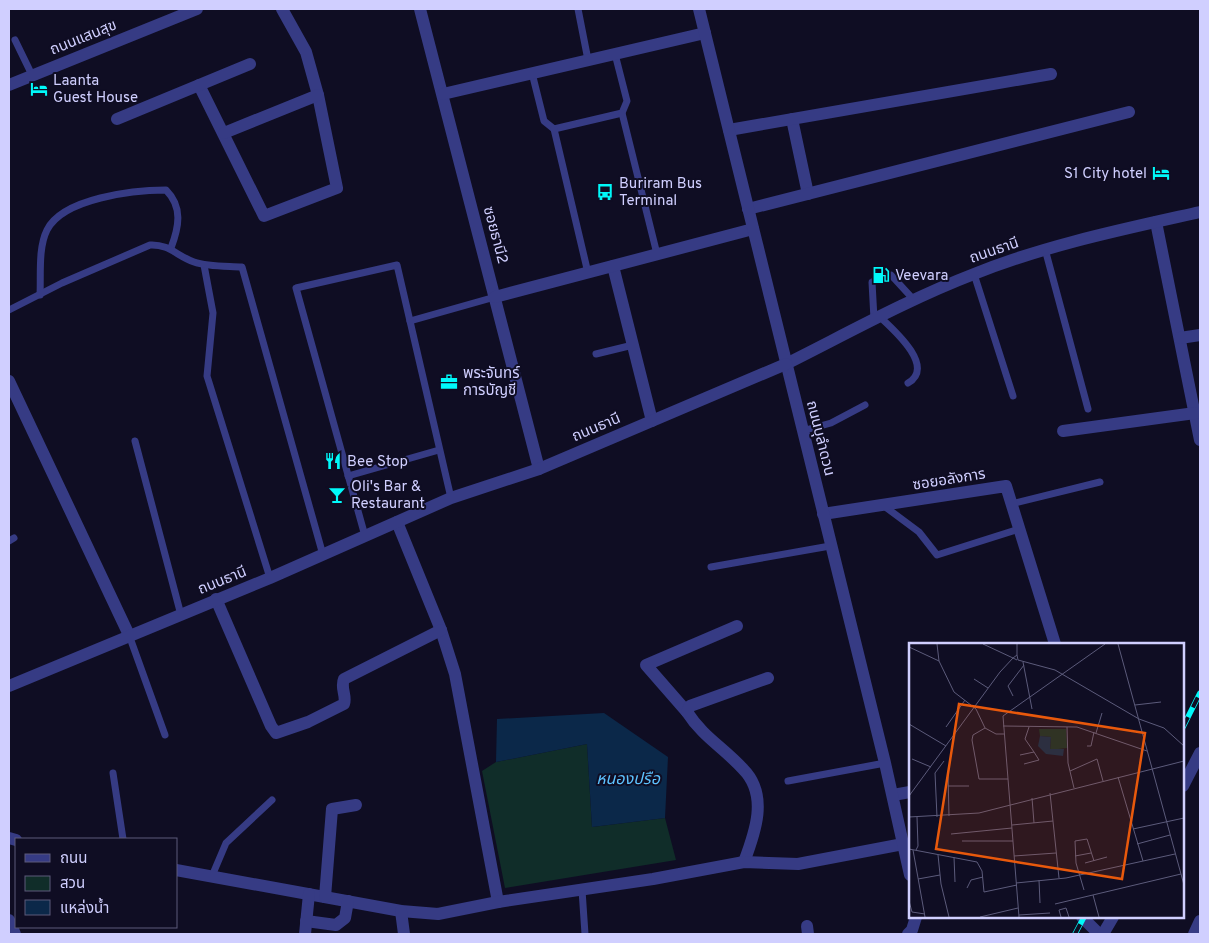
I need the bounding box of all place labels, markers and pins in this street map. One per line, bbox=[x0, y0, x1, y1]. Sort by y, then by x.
place label: Laanta Guest House bbox=[53, 72, 138, 108]
hotel icon: Laanta Guest House bbox=[29, 79, 49, 99]
hotel icon: S1 City hotel bbox=[1151, 163, 1171, 183]
place label: S1 City hotel bbox=[1064, 165, 1147, 184]
place label: Buriram Bus Terminal bbox=[619, 175, 702, 211]
bus stop icon: Buriram Bus Terminal bbox=[595, 182, 615, 202]
fuel station icon: Veevara bbox=[871, 265, 891, 285]
place label: Veevara bbox=[895, 267, 948, 286]
place label: พระจันทร์ การบัญชี bbox=[463, 365, 520, 401]
office icon: พระจันทร์ การบัญชี bbox=[439, 372, 459, 392]
restaurant icon: Bee Stop bbox=[323, 451, 343, 471]
place label: Bee Stop bbox=[347, 453, 408, 472]
place label: Oli's Bar & Restaurant bbox=[351, 478, 425, 514]
bar icon: Oli's Bar & Restaurant bbox=[327, 485, 347, 505]

